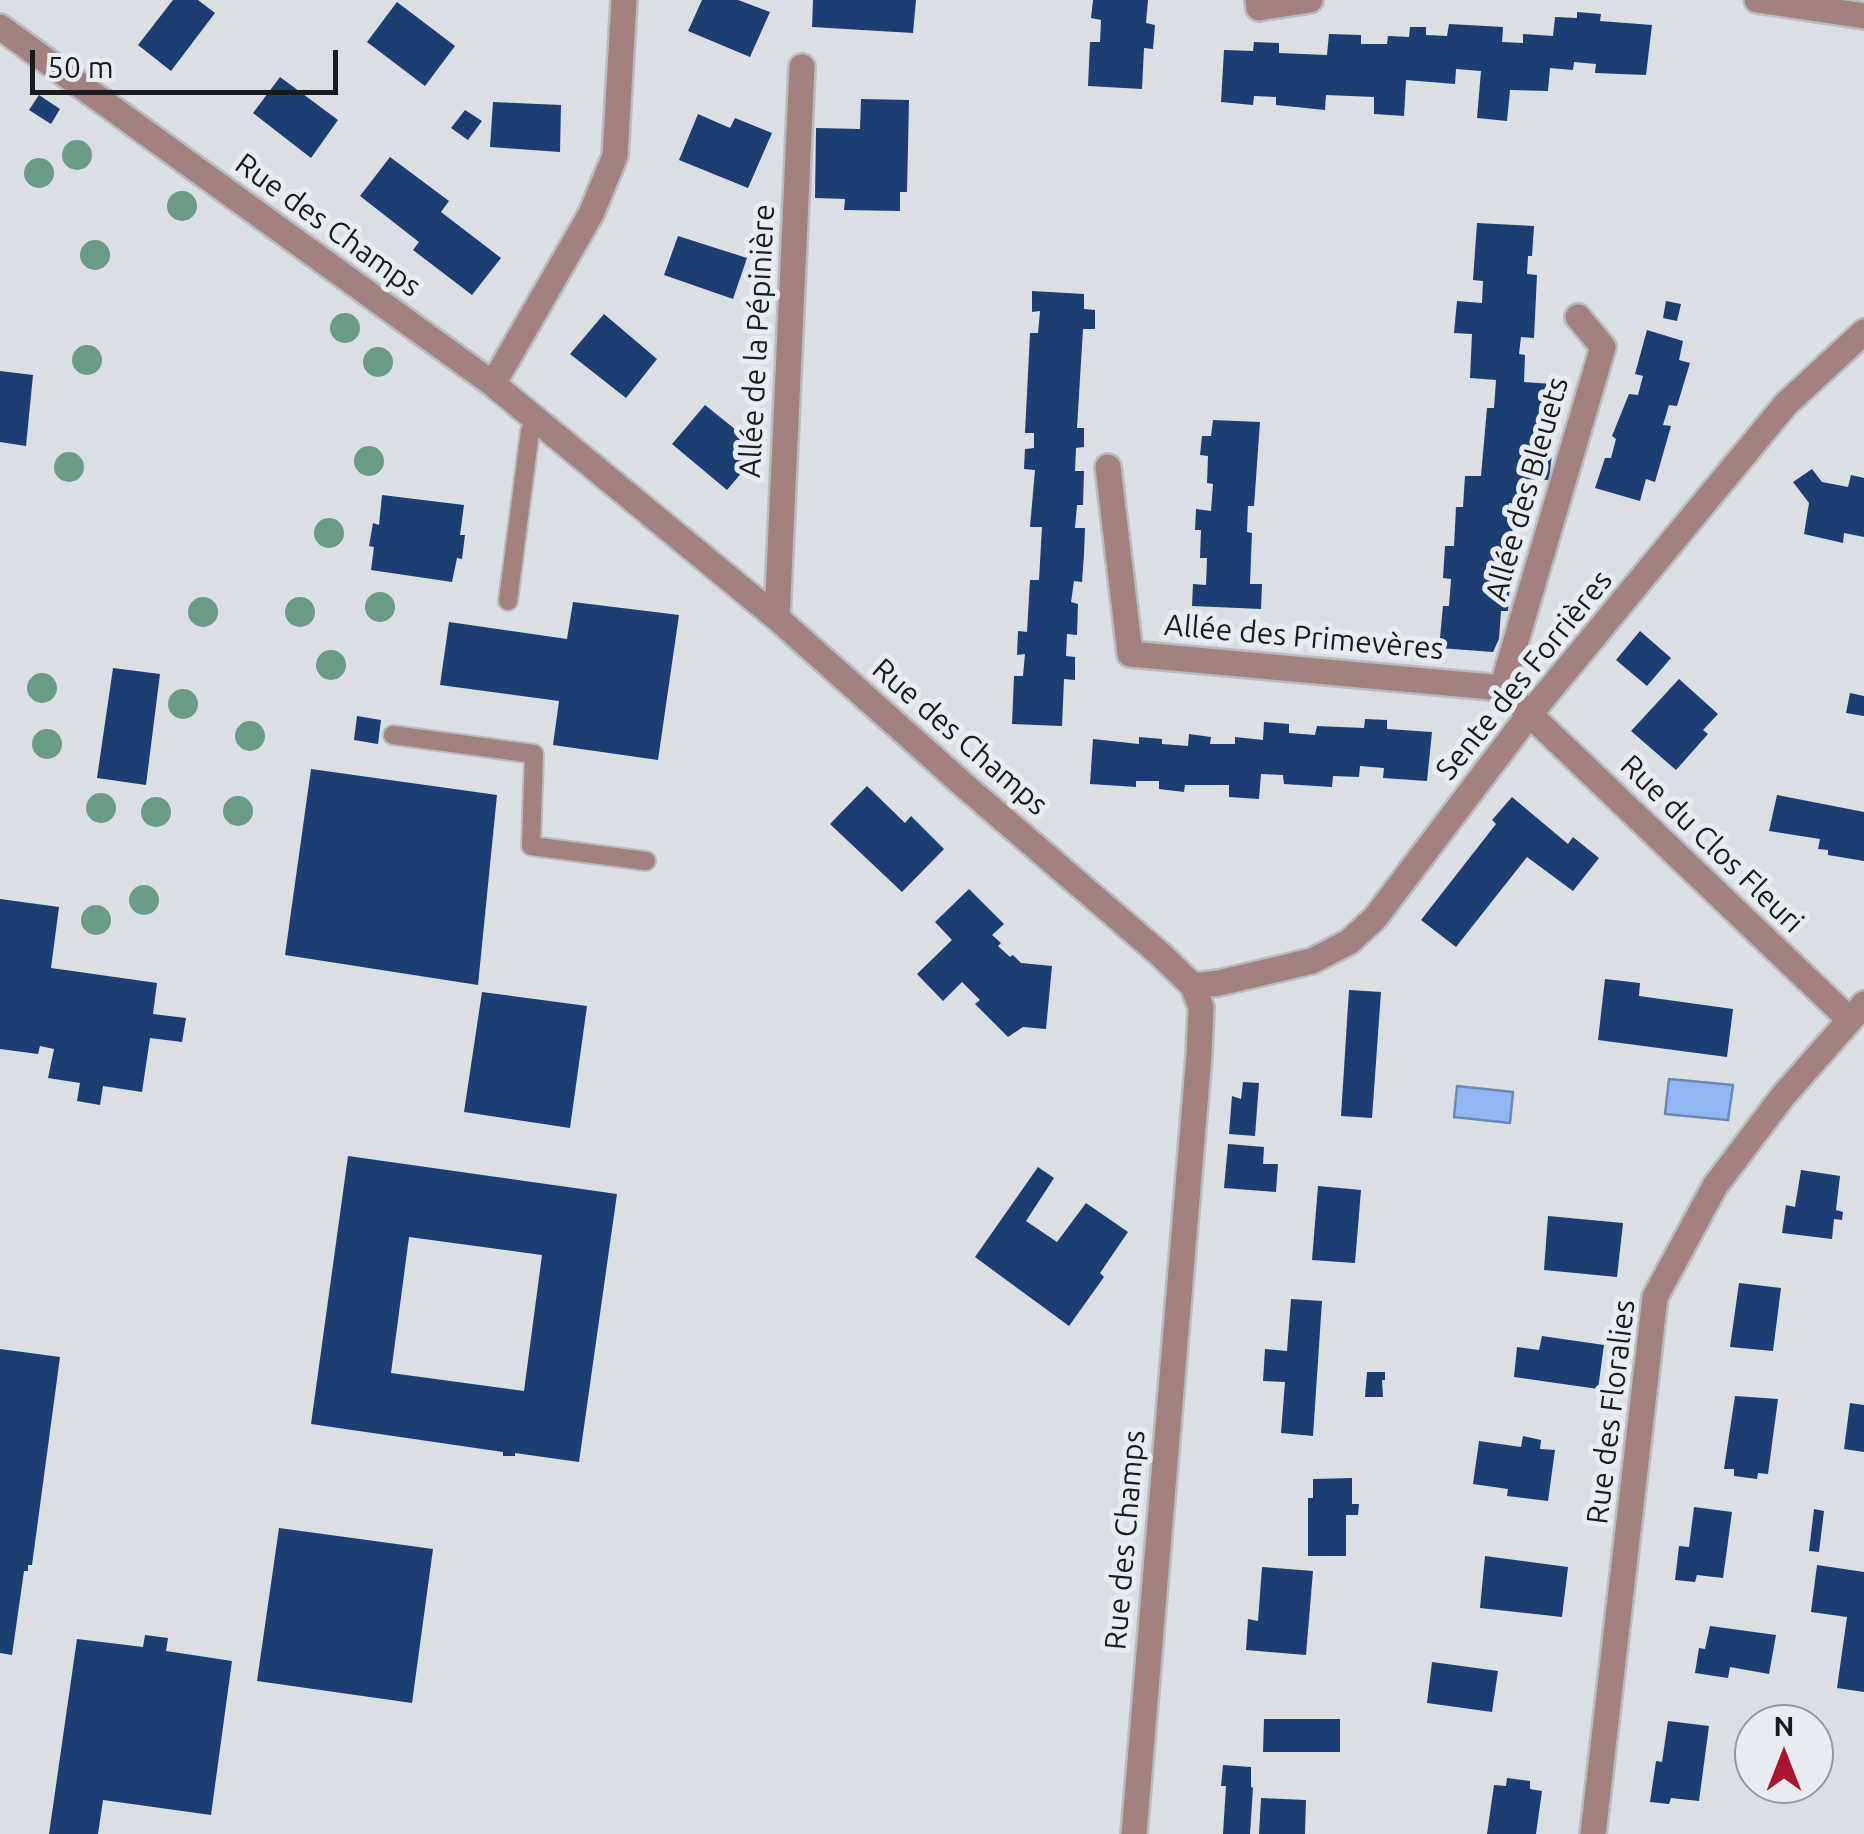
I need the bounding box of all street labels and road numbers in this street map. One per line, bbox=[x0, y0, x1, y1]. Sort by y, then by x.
street label: Rue des Champs bbox=[228, 146, 428, 304]
street label: Allée de la Pépinière bbox=[732, 203, 782, 479]
street label: Allée des Bleuets bbox=[1478, 373, 1576, 605]
street label: Sente des Forrières bbox=[1428, 563, 1620, 787]
street label: Allée des Primevères bbox=[1163, 607, 1445, 667]
street label: Rue des Champs bbox=[865, 651, 1055, 823]
street label: Rue du Clos Fleuri bbox=[1613, 748, 1811, 940]
street label: Rue des Floralies bbox=[1579, 1298, 1643, 1526]
street label: Rue des Champs bbox=[1097, 1429, 1153, 1651]

